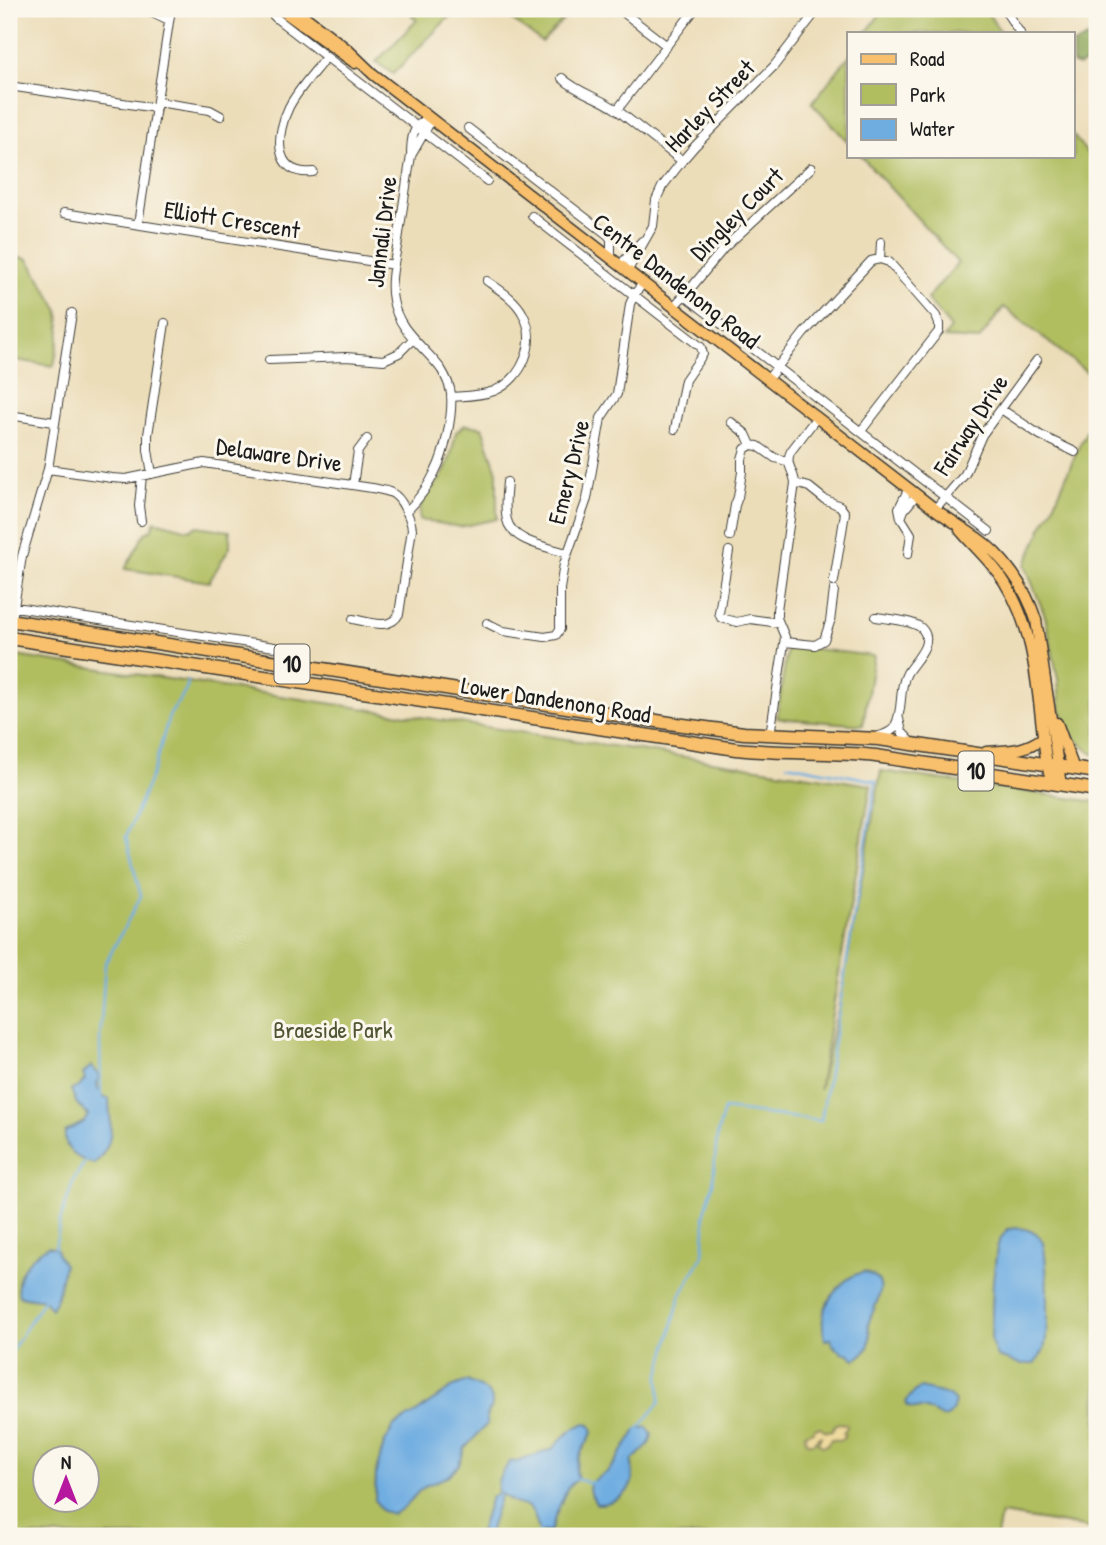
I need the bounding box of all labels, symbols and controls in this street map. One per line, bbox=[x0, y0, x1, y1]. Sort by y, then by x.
legend bbox=[847, 32, 1074, 158]
text: Road bbox=[910, 44, 944, 73]
street label: Harley Street bbox=[657, 51, 762, 159]
text: Park bbox=[910, 80, 945, 109]
text: Water bbox=[910, 114, 955, 143]
street label: Dingley Court bbox=[683, 159, 790, 267]
street label: Jannali Drive bbox=[358, 174, 404, 289]
street label: Elliott Crescent bbox=[162, 192, 303, 246]
street label: Centre Dandenong Road bbox=[587, 205, 767, 355]
street label: Fairway Drive bbox=[925, 367, 1015, 482]
street label: Emery Drive bbox=[540, 416, 597, 527]
street label: Delaware Drive bbox=[214, 429, 345, 479]
road number: 10 bbox=[274, 644, 310, 684]
street label: Lower Dandenong Road bbox=[459, 668, 653, 730]
road number: 10 bbox=[958, 751, 993, 790]
park label: Braeside Park bbox=[273, 1013, 393, 1045]
north arrow bbox=[32, 1444, 102, 1514]
text: N bbox=[61, 1449, 71, 1475]

